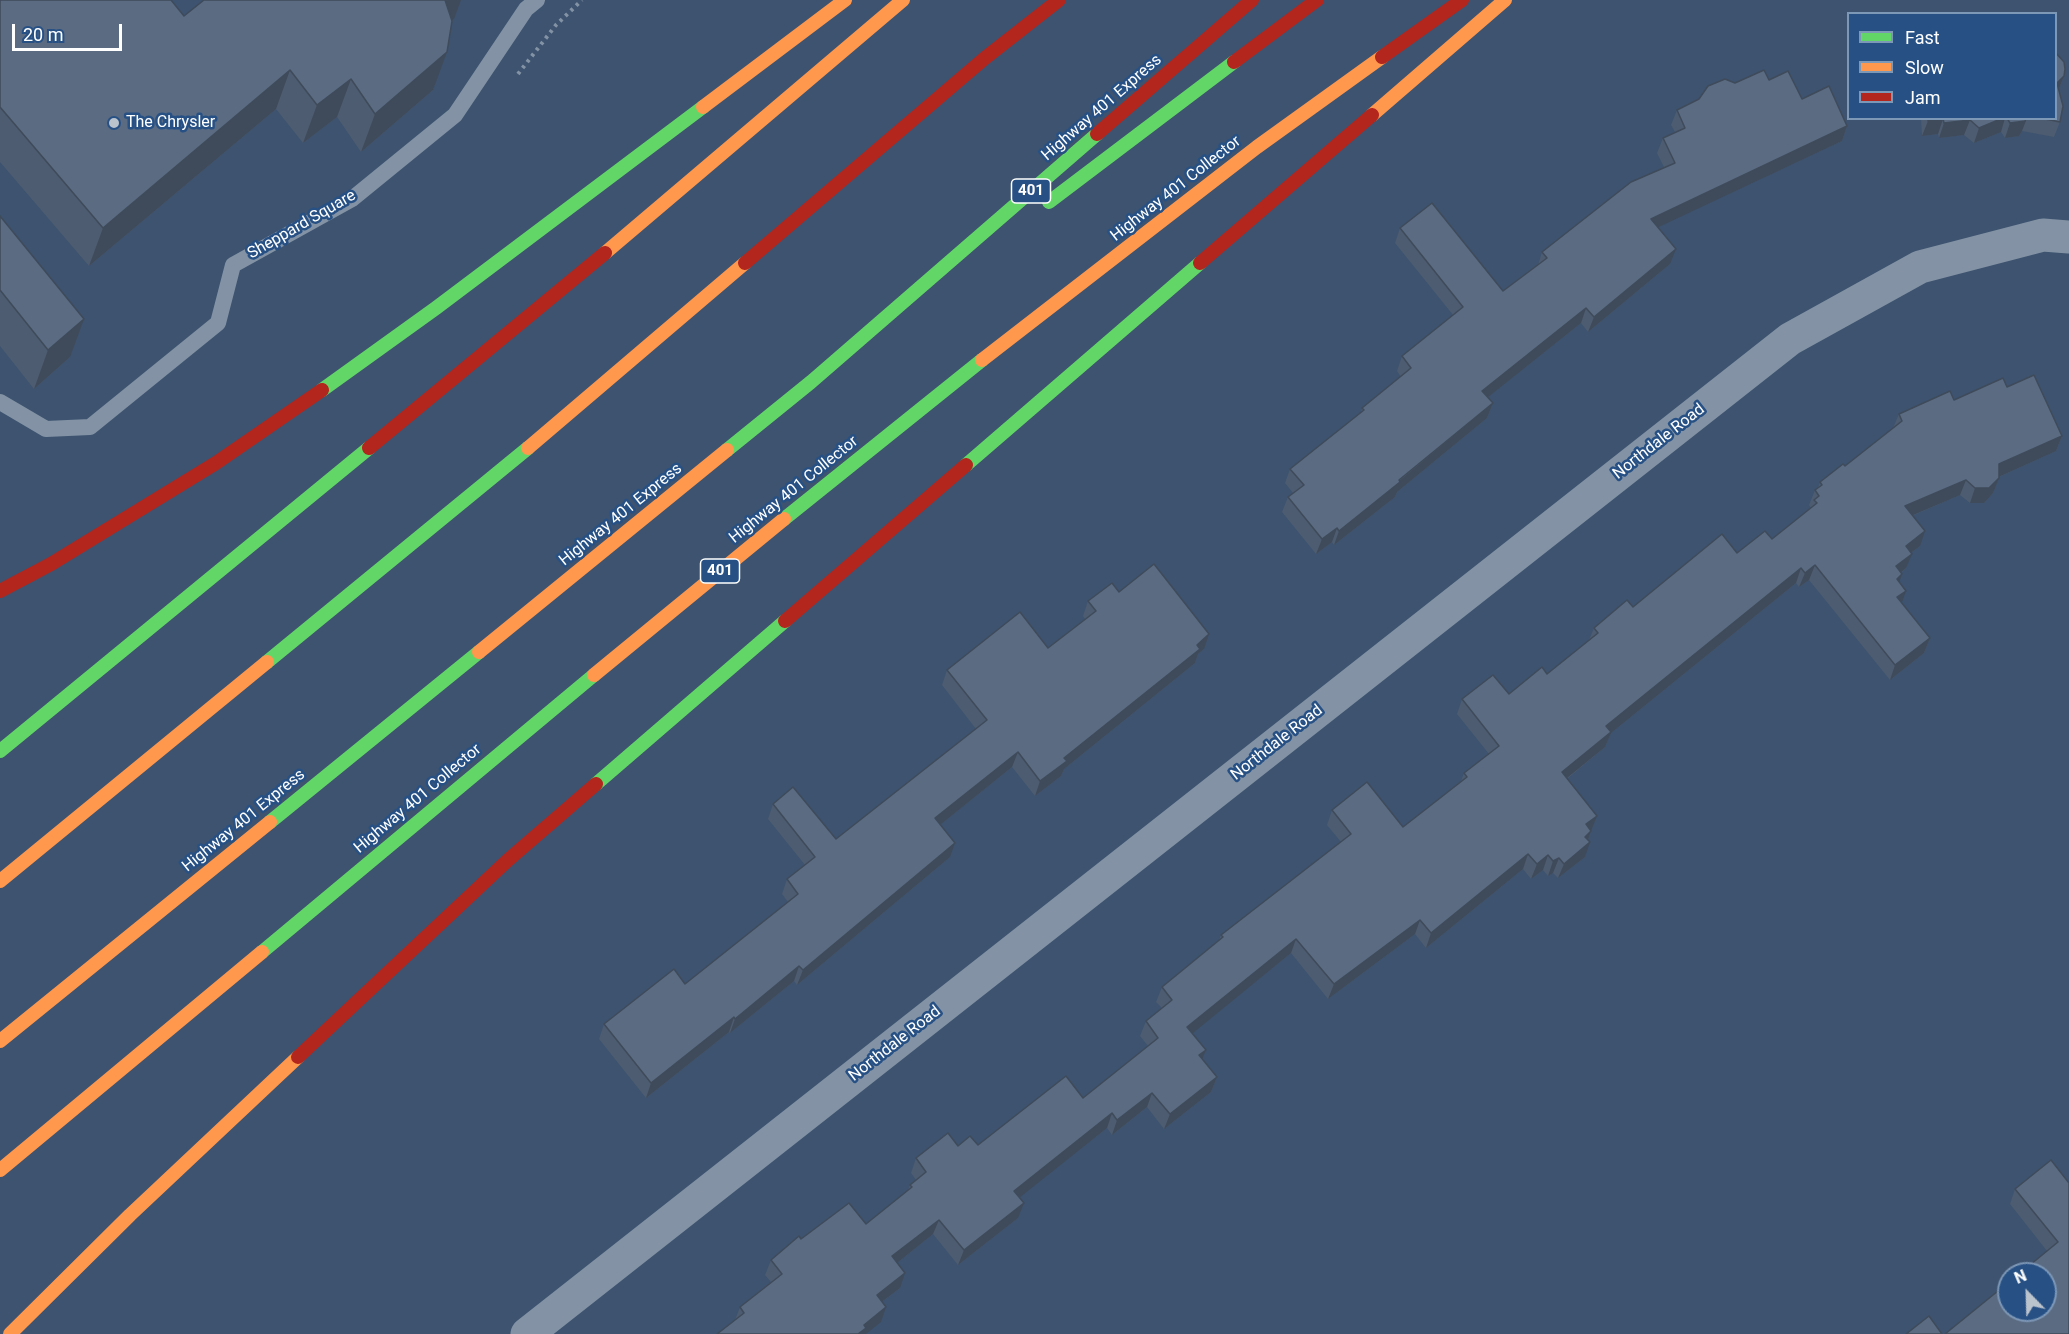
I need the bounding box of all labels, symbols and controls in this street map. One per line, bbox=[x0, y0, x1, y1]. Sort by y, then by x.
scale bar bbox=[15, 12, 124, 50]
legend bbox=[1847, 12, 2057, 120]
text: 20 m bbox=[23, 24, 63, 45]
text: Fast bbox=[1905, 27, 1940, 48]
street label: Highway 401 Express bbox=[1038, 51, 1166, 165]
text: Slow bbox=[1905, 57, 1944, 78]
text: Jam bbox=[1905, 87, 1941, 108]
place label: The Chrysler bbox=[126, 113, 215, 133]
marker: The Chrysler bbox=[107, 116, 121, 130]
street label: Highway 401 Collector bbox=[1107, 132, 1245, 246]
road number: 401 bbox=[1012, 179, 1050, 203]
street label: Sheppard Square bbox=[245, 186, 359, 264]
street label: Northdale Road bbox=[1609, 400, 1709, 484]
street label: Highway 401 Collector bbox=[726, 432, 862, 548]
street label: Highway 401 Express bbox=[556, 460, 686, 570]
road number: 401 bbox=[700, 559, 740, 583]
street label: Northdale Road bbox=[1227, 701, 1327, 785]
street label: Highway 401 Collector bbox=[351, 740, 485, 858]
street label: Highway 401 Express bbox=[179, 766, 309, 876]
street label: Northdale Road bbox=[845, 1002, 945, 1086]
north arrow bbox=[1997, 1262, 2057, 1322]
text: N bbox=[2012, 1266, 2029, 1288]

